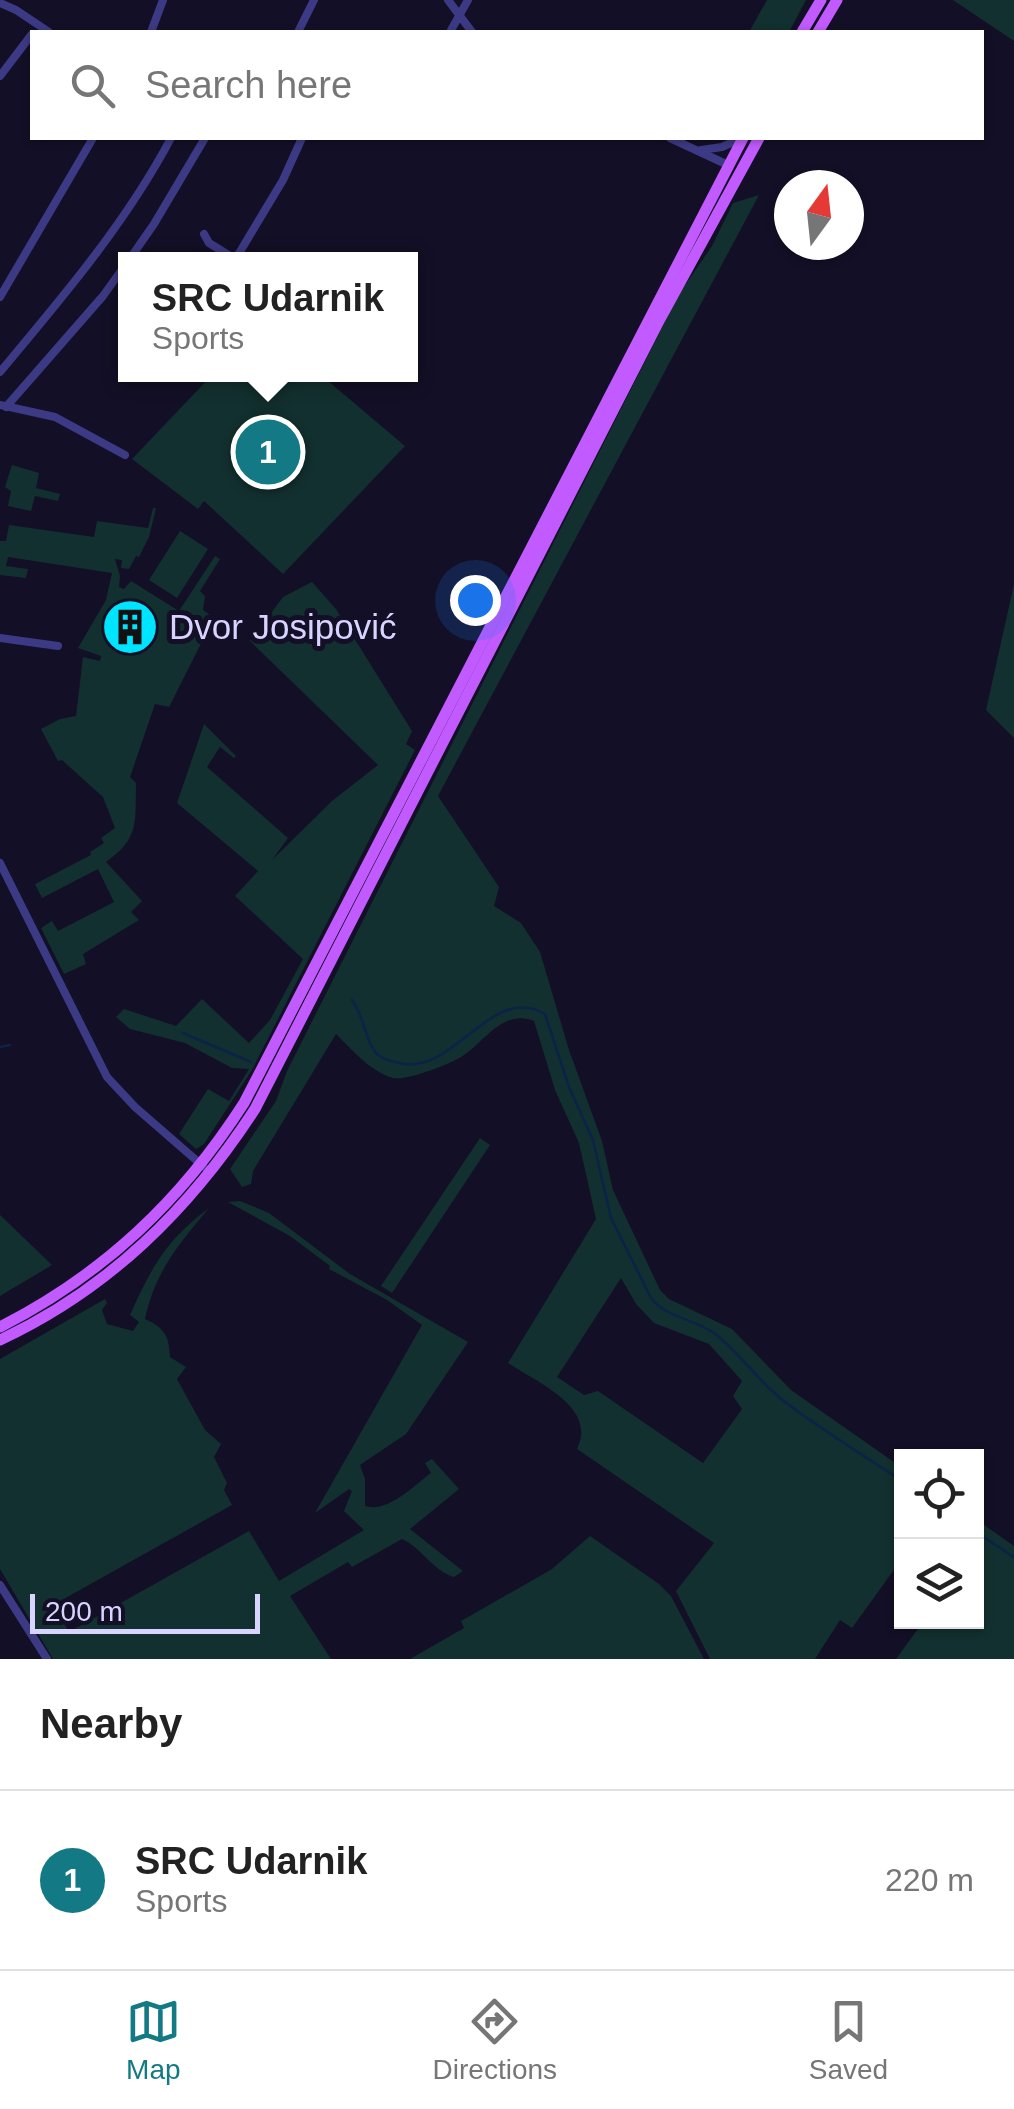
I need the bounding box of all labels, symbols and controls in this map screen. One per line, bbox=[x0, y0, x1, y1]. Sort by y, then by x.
search box bbox=[30, 30, 984, 140]
icon: search bbox=[65, 58, 120, 113]
text: Search here bbox=[145, 64, 352, 106]
north arrow bbox=[774, 170, 864, 260]
popup bbox=[118, 252, 418, 382]
text: SRC Udarnik bbox=[152, 277, 384, 319]
text: Sports bbox=[152, 320, 244, 356]
pin: 1 bbox=[236, 414, 300, 490]
your location bbox=[450, 575, 501, 626]
building icon: Dvor Josipović bbox=[100, 597, 160, 657]
place label: Dvor Josipović bbox=[169, 607, 397, 646]
map controls bbox=[894, 1449, 984, 1629]
button: locate bbox=[894, 1449, 984, 1539]
button: layers bbox=[894, 1539, 984, 1629]
scale bar bbox=[30, 1589, 260, 1634]
text: 200 m bbox=[45, 1596, 123, 1627]
text: Nearby bbox=[40, 1700, 182, 1747]
text: SRC Udarnik bbox=[135, 1840, 367, 1882]
text: 1 bbox=[64, 1862, 81, 1898]
text: 220 m bbox=[885, 1862, 974, 1898]
text: Sports bbox=[135, 1883, 227, 1919]
tab: Map bbox=[126, 1994, 181, 2086]
tab: Directions bbox=[433, 1994, 557, 2086]
tab: Saved bbox=[809, 1994, 888, 2086]

